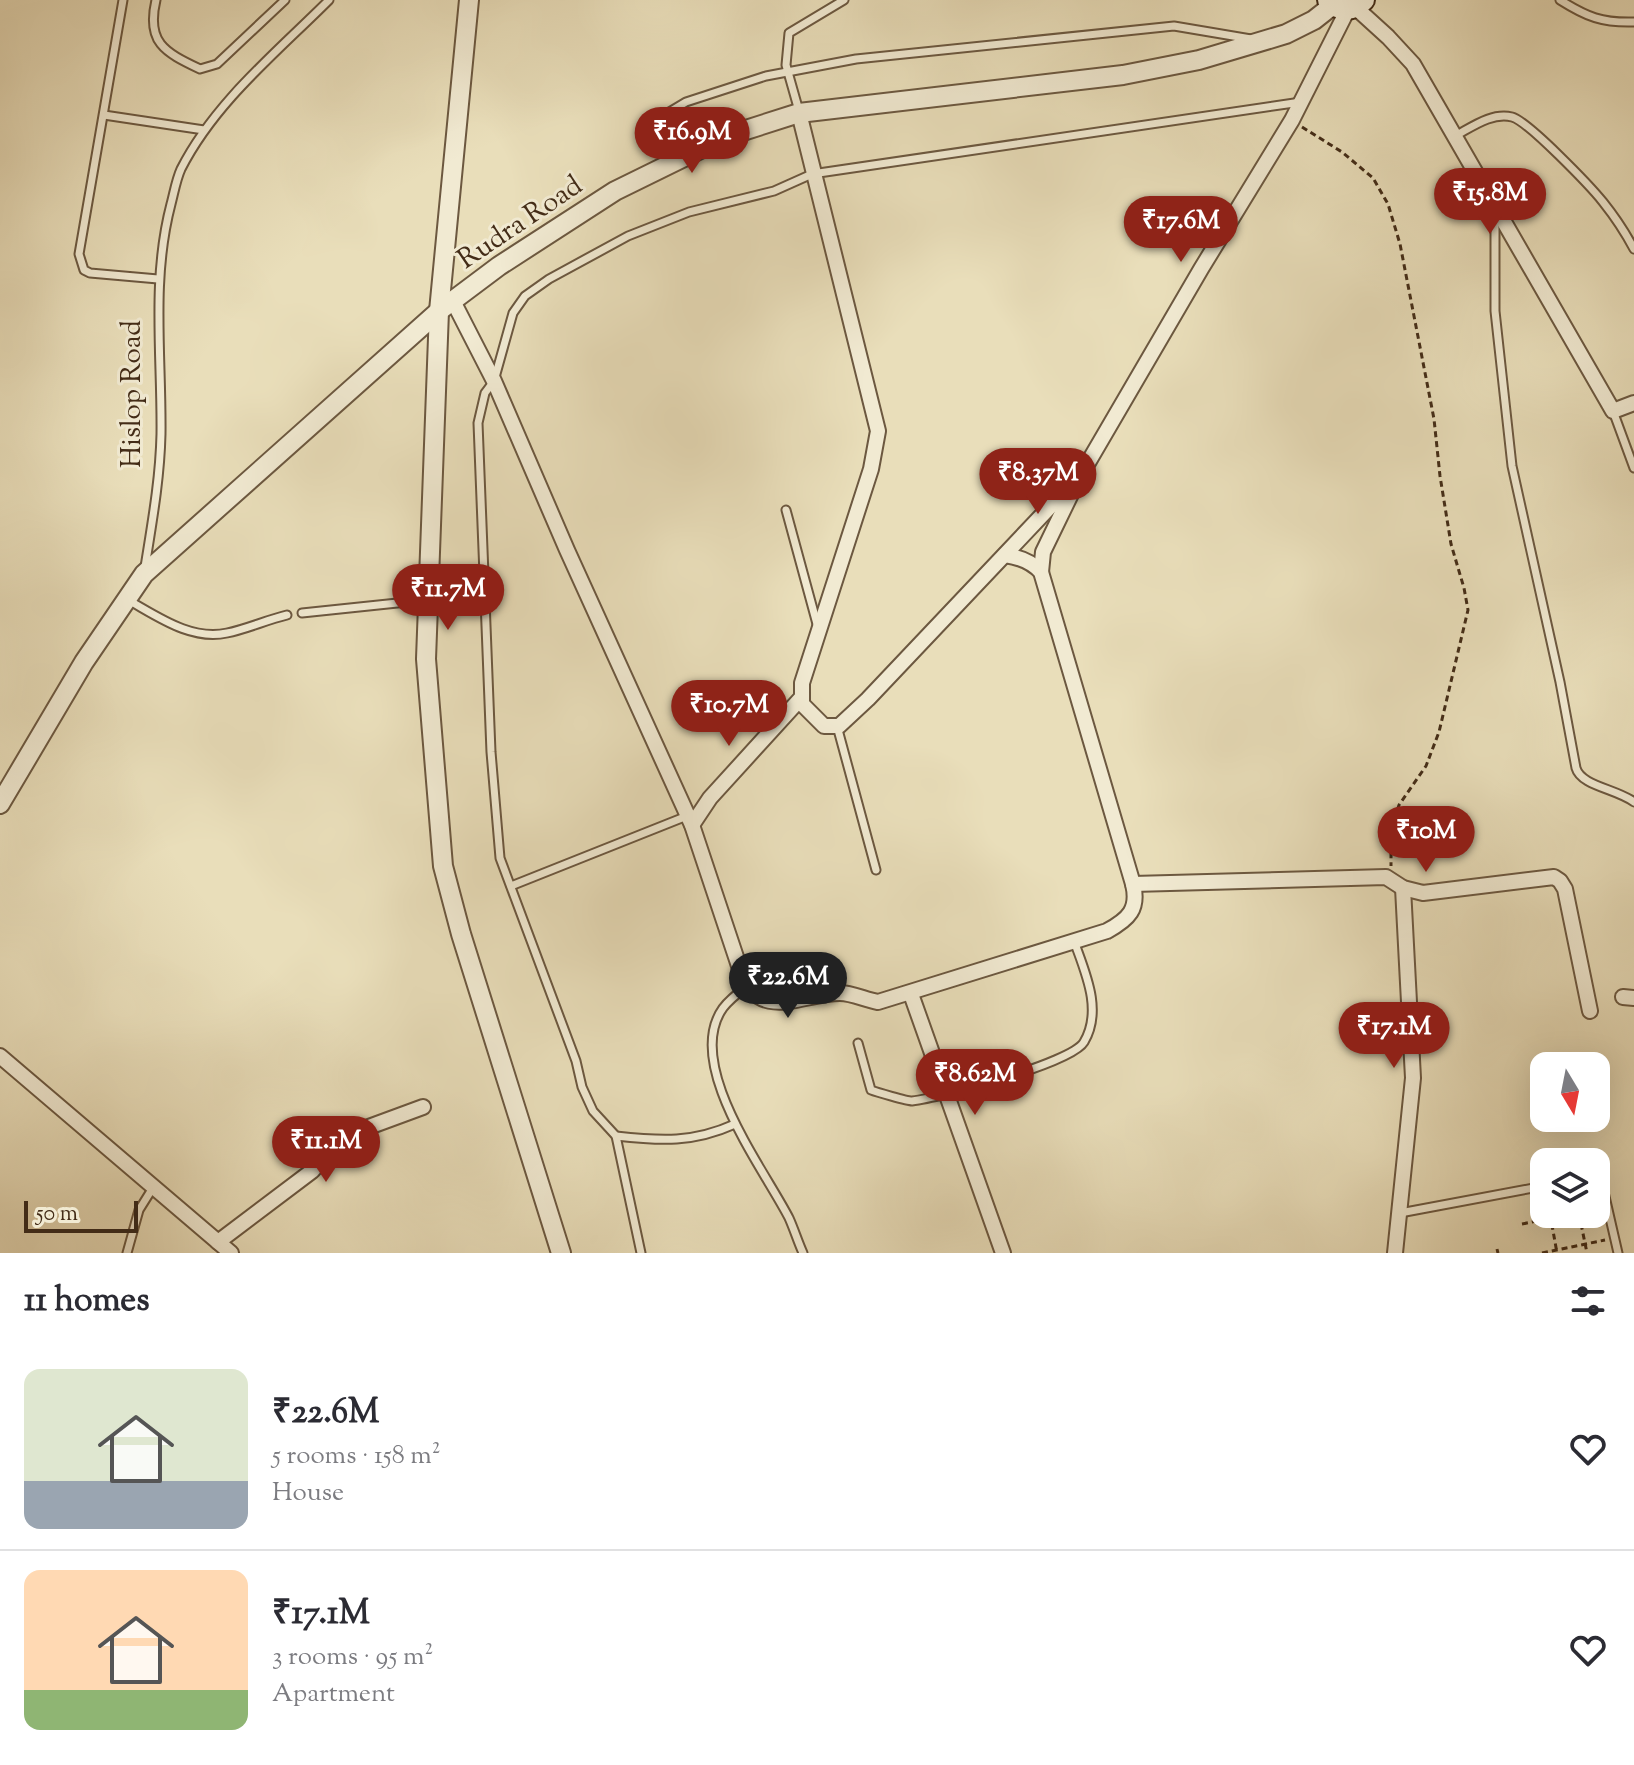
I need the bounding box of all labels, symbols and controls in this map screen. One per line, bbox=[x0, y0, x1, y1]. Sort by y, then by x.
pin: ₹16.9M bbox=[627, 107, 757, 175]
text: ₹16.9M bbox=[653, 114, 731, 151]
street label: Rudra Road bbox=[450, 167, 591, 280]
pin: ₹15.8M bbox=[1425, 168, 1555, 236]
text: ₹15.8M bbox=[1452, 175, 1528, 212]
pin: ₹17.6M bbox=[1116, 196, 1246, 264]
text: ₹17.6M bbox=[1142, 203, 1220, 240]
street label: Hislop Road bbox=[113, 320, 153, 468]
pin: ₹8.37M bbox=[973, 448, 1103, 516]
text: ₹8.37M bbox=[997, 455, 1079, 492]
pin: ₹11.7M bbox=[383, 564, 513, 632]
text: ₹11.7M bbox=[410, 571, 486, 608]
pin: ₹10.7M bbox=[664, 680, 794, 748]
text: ₹10.7M bbox=[689, 687, 769, 724]
pin: ₹10M bbox=[1379, 806, 1473, 874]
text: ₹10M bbox=[1396, 813, 1456, 850]
pin: ₹22.6M bbox=[723, 952, 853, 1020]
text: ₹22.6M bbox=[747, 959, 829, 996]
pin: ₹17.1M bbox=[1329, 1002, 1459, 1070]
text: ₹17.1M bbox=[1357, 1009, 1431, 1046]
pin: ₹8.62M bbox=[910, 1049, 1040, 1117]
north arrow bbox=[1530, 1052, 1610, 1132]
map controls bbox=[1530, 1052, 1610, 1228]
text: ₹8.62M bbox=[934, 1056, 1016, 1093]
pin: ₹11.1M bbox=[261, 1116, 391, 1184]
text: ₹11.1M bbox=[290, 1123, 362, 1160]
button: layers bbox=[1530, 1148, 1610, 1228]
scale bar bbox=[24, 1197, 138, 1233]
text: 50 m bbox=[36, 1199, 78, 1231]
text: 11 homes bbox=[24, 1277, 150, 1326]
icon: filters bbox=[1566, 1279, 1610, 1323]
text: ₹22.6M bbox=[272, 1389, 379, 1438]
icon: home bbox=[88, 1401, 184, 1497]
icon: heart bbox=[1566, 1427, 1610, 1471]
text: 5 rooms · 158 m² bbox=[272, 1438, 441, 1475]
text: House bbox=[272, 1475, 344, 1512]
text: ₹17.1M bbox=[272, 1590, 370, 1639]
icon: home bbox=[88, 1602, 184, 1698]
icon: heart bbox=[1566, 1628, 1610, 1672]
text: 3 rooms · 95 m² bbox=[272, 1639, 433, 1676]
text: Apartment bbox=[272, 1676, 395, 1713]

